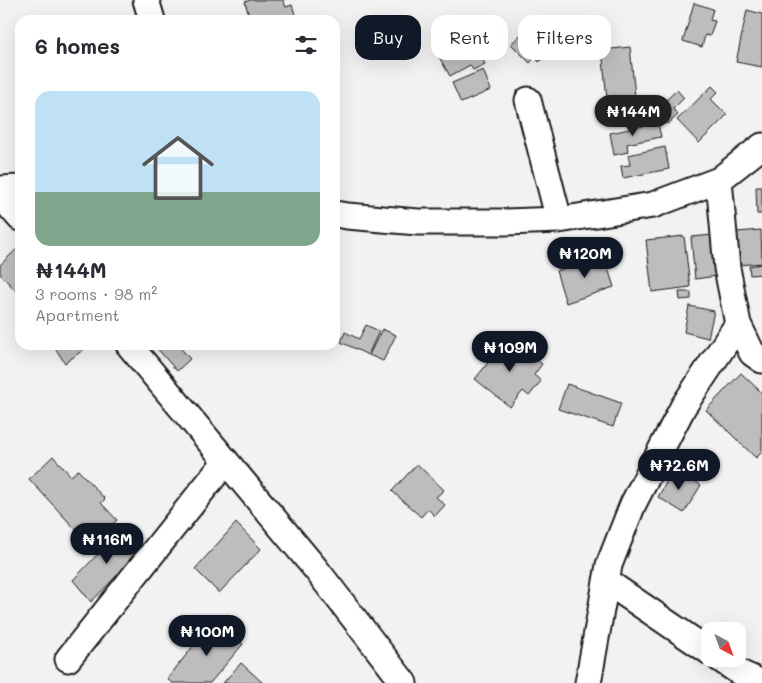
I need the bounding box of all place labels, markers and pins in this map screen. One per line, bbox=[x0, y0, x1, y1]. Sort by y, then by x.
pin: ₦144M bbox=[598, 94, 668, 137]
pin: ₦120M bbox=[550, 236, 620, 279]
pin: ₦109M bbox=[475, 330, 545, 373]
pin: ₦72.6M bbox=[638, 448, 720, 491]
pin: ₦116M bbox=[72, 522, 142, 565]
pin: ₦100M bbox=[172, 614, 242, 657]

